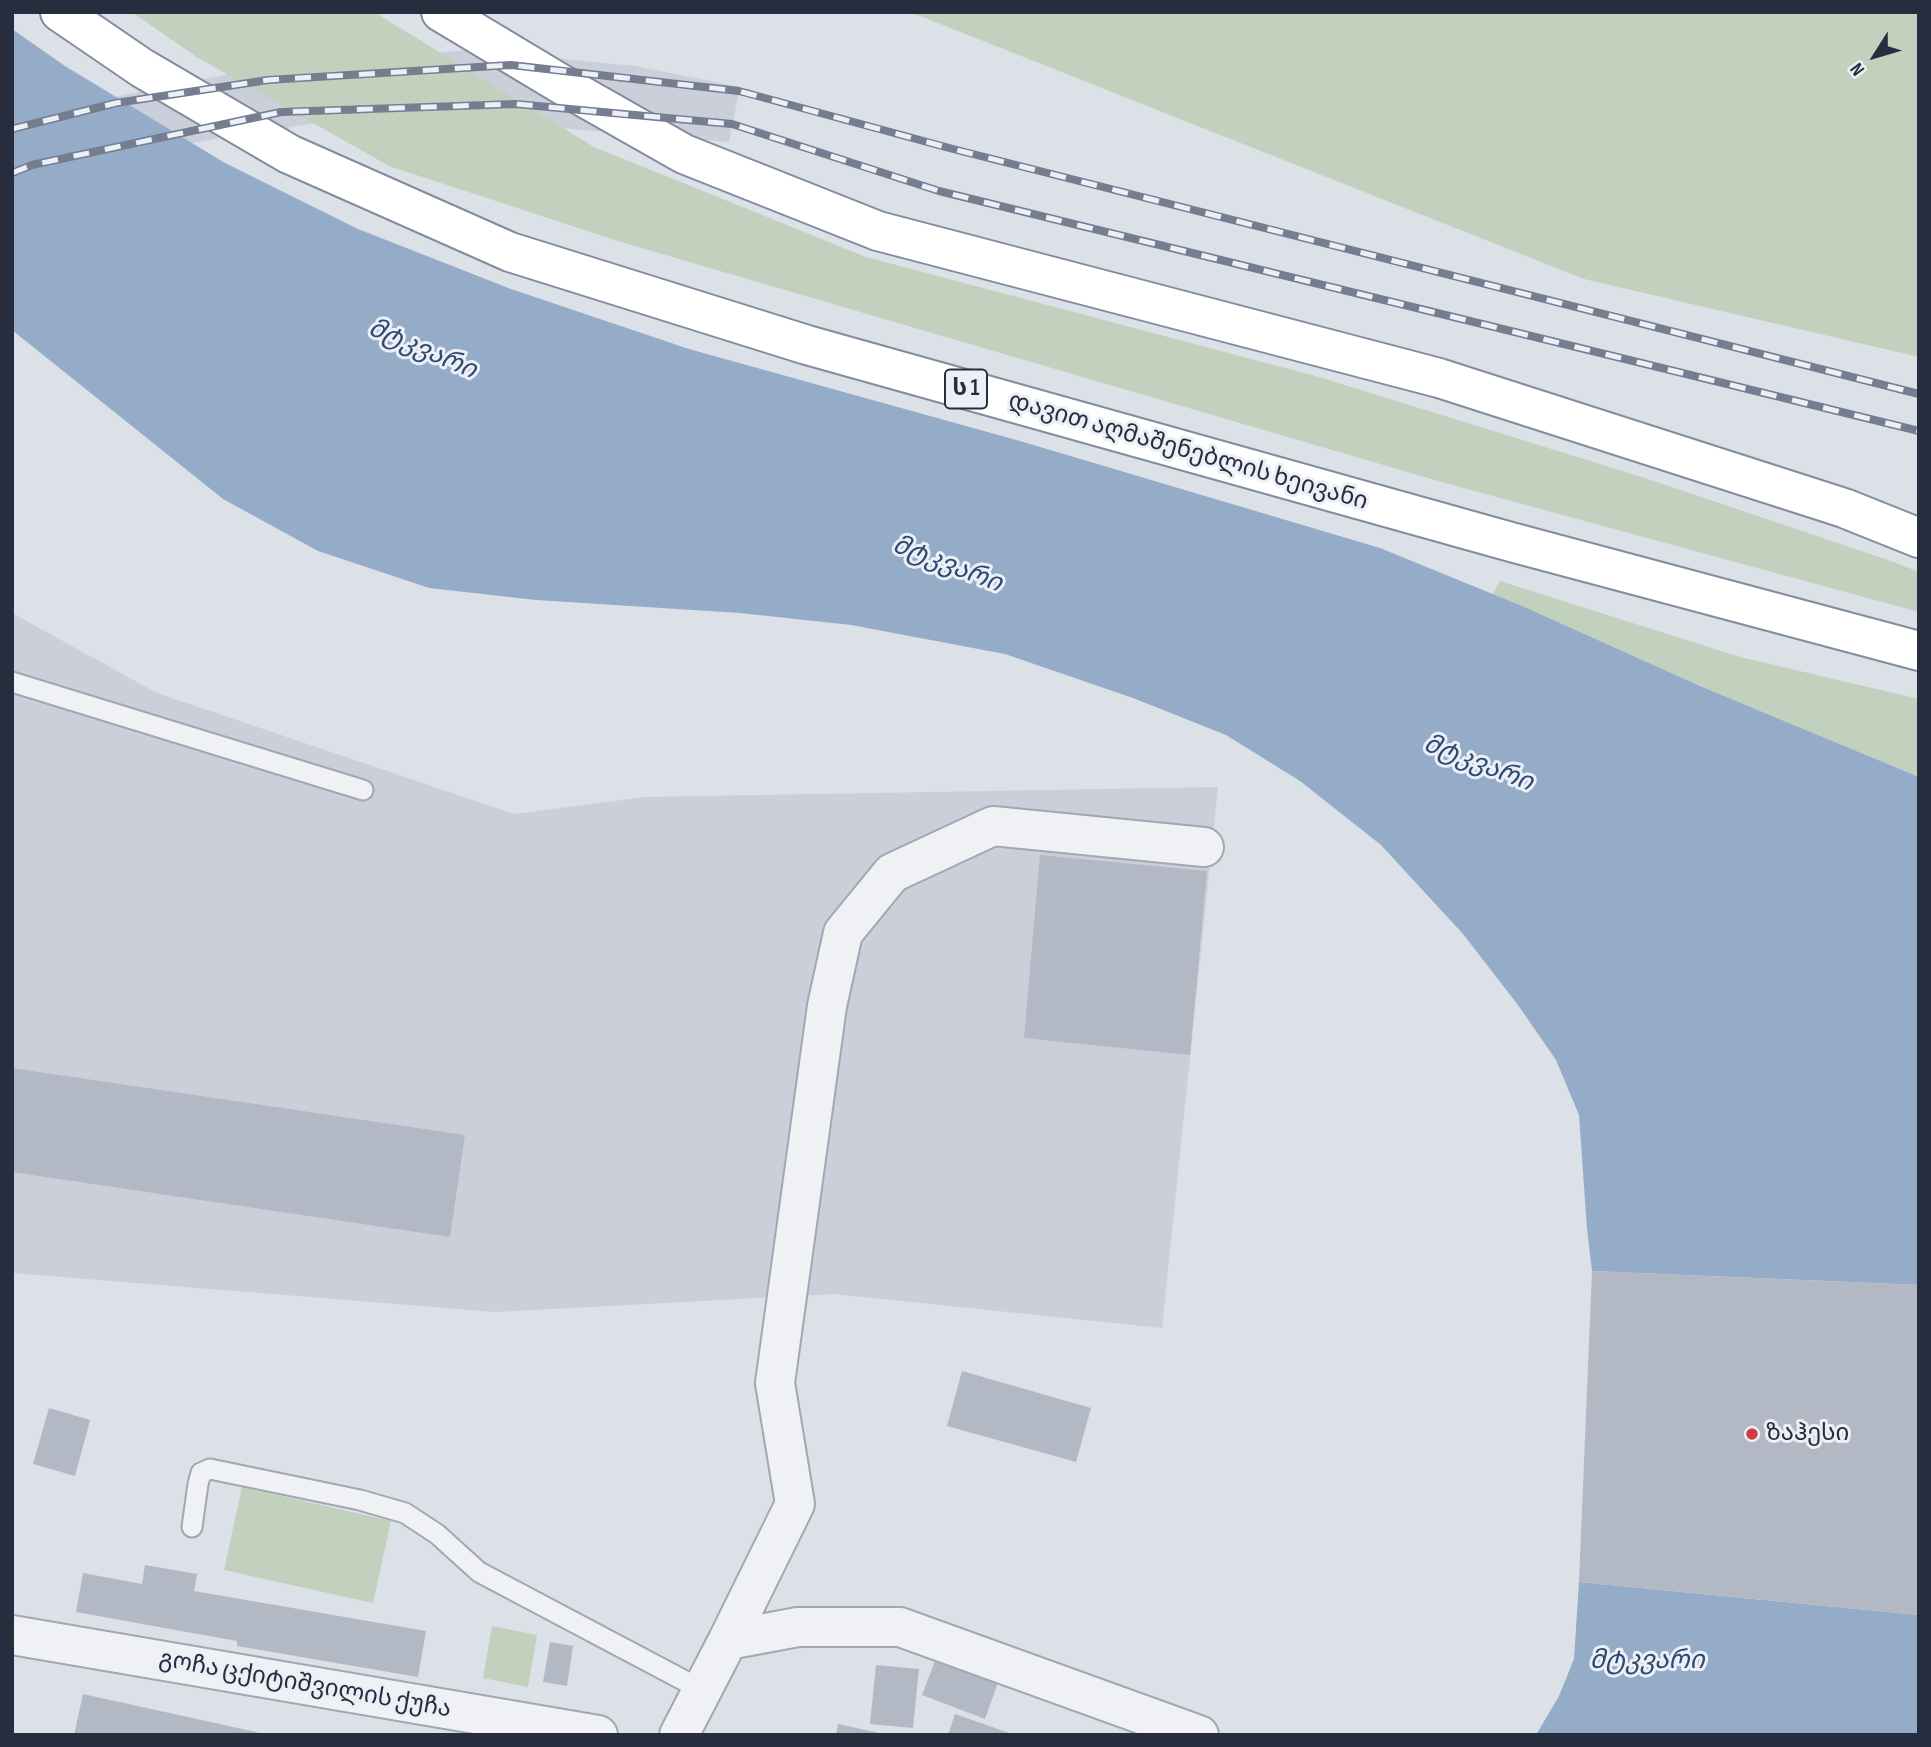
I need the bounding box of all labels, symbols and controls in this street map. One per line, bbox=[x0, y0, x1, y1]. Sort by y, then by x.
north arrow bbox=[1840, 21, 1910, 91]
text: N bbox=[1846, 58, 1870, 80]
water label: მტკვარი bbox=[363, 313, 481, 387]
road number: ს 1 bbox=[945, 370, 987, 408]
street label: დავით აღმაშენებლის ხეივანი bbox=[1005, 387, 1371, 517]
water label: მტკვარი bbox=[888, 530, 1006, 600]
water label: მტკვარი bbox=[1419, 729, 1537, 799]
place label: ზაჰესი bbox=[1766, 1420, 1849, 1448]
marker: ზაჰესი bbox=[1744, 1426, 1760, 1442]
street label: გოჩა ცქიტიშვილის ქუჩა bbox=[157, 1645, 453, 1725]
water label: მტკვარი bbox=[1590, 1645, 1704, 1677]

